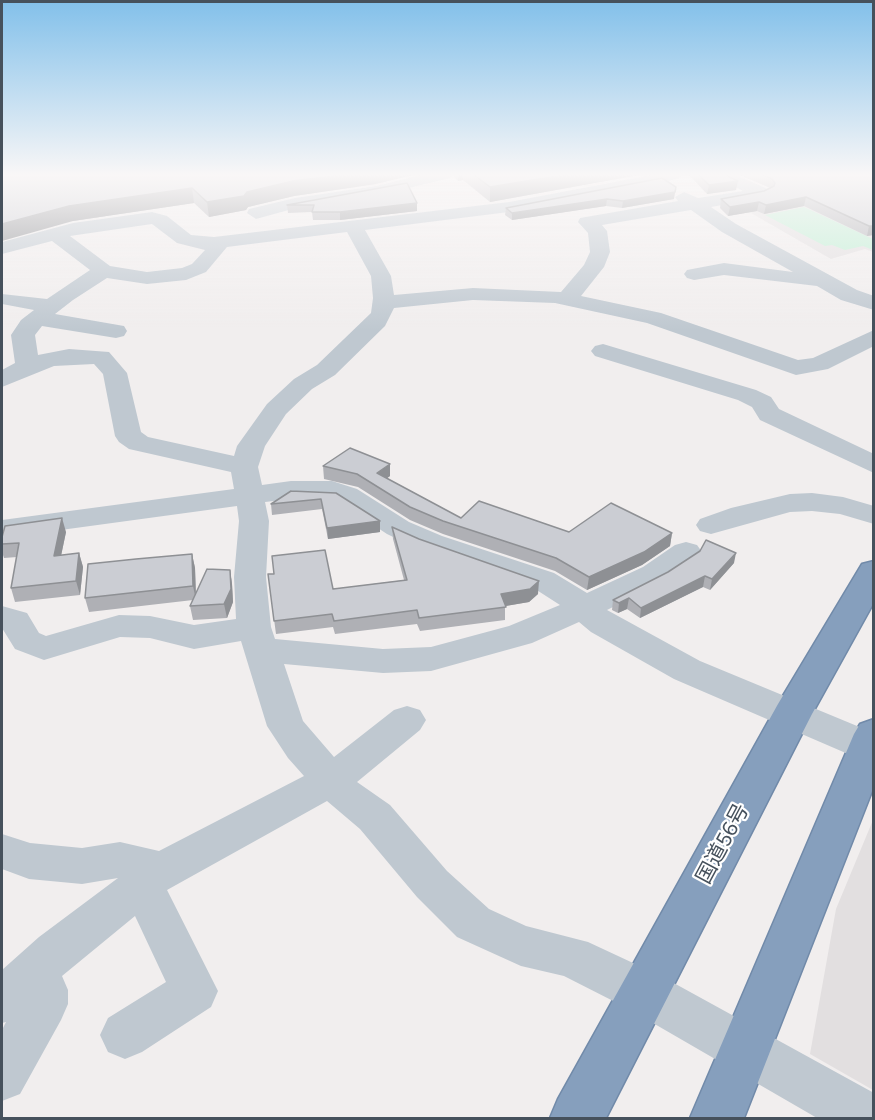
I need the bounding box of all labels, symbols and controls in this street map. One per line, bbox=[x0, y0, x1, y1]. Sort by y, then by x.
street label: 国道56号 bbox=[691, 800, 755, 888]

